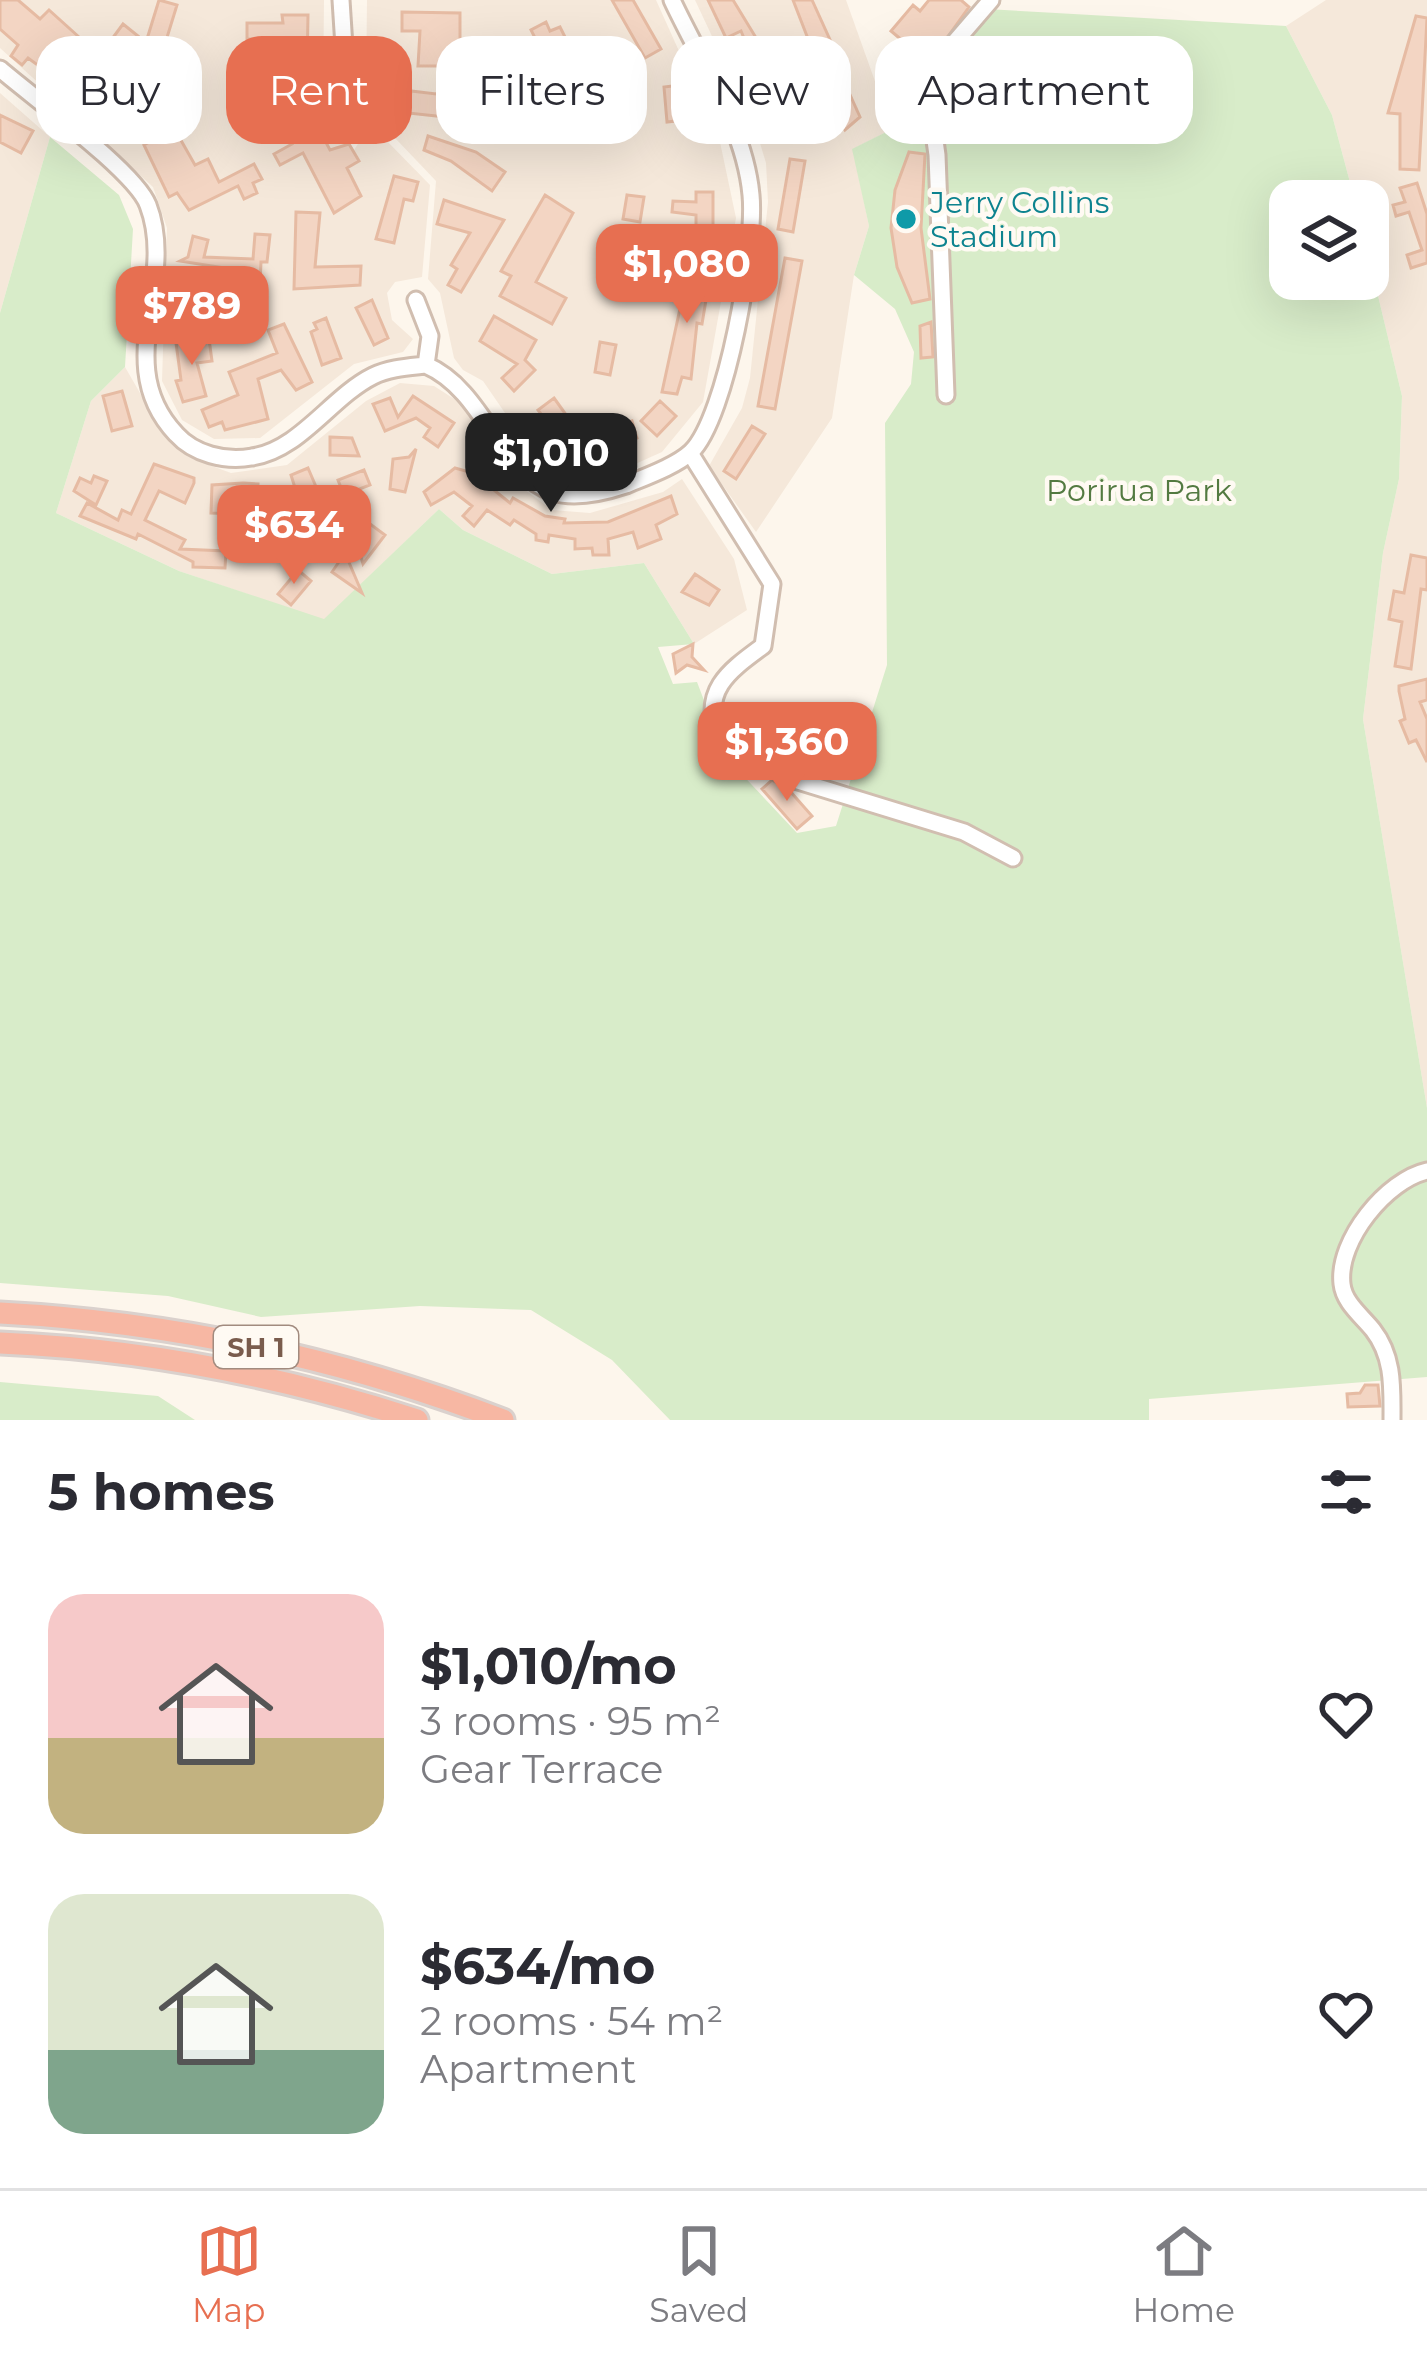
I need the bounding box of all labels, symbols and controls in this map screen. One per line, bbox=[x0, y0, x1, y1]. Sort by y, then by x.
chip: Buy bbox=[36, 36, 202, 144]
chip: Rent bbox=[226, 36, 412, 144]
chip: Filters bbox=[436, 36, 647, 144]
chip: New bbox=[671, 36, 851, 144]
chip: Apartment bbox=[875, 36, 1193, 144]
map controls bbox=[1269, 180, 1389, 300]
button: layers bbox=[1269, 180, 1389, 300]
place label: Jerry Collins Stadium bbox=[929, 184, 1109, 255]
marker: Jerry Collins Stadium bbox=[893, 206, 919, 232]
pin: $1,080 bbox=[589, 224, 785, 326]
text: $1,080 bbox=[623, 239, 751, 287]
pin: $789 bbox=[121, 266, 263, 368]
text: $789 bbox=[143, 281, 241, 329]
pin: $1,010 bbox=[453, 413, 649, 515]
text: $1,010 bbox=[492, 428, 610, 476]
park label: Porirua Park bbox=[1046, 472, 1232, 509]
pin: $634 bbox=[223, 485, 365, 587]
text: $634 bbox=[244, 500, 344, 548]
pin: $1,360 bbox=[689, 702, 885, 804]
text: $1,360 bbox=[725, 717, 849, 765]
road number: SH 1 bbox=[214, 1326, 298, 1368]
icon: filters bbox=[1313, 1459, 1379, 1525]
text: 5 homes bbox=[48, 1461, 275, 1523]
text: $1,010/mo bbox=[420, 1635, 677, 1697]
icon: home bbox=[144, 1642, 288, 1786]
icon: heart bbox=[1313, 1681, 1379, 1747]
text: 3 rooms · 95 m² bbox=[420, 1697, 721, 1745]
text: Gear Terrace bbox=[420, 1745, 663, 1793]
text: $634/mo bbox=[420, 1935, 655, 1997]
icon: home bbox=[144, 1942, 288, 2086]
icon: heart bbox=[1313, 1981, 1379, 2047]
text: 2 rooms · 54 m² bbox=[420, 1997, 723, 2045]
text: Apartment bbox=[420, 2045, 636, 2093]
tab: Map bbox=[192, 2218, 265, 2330]
tab: Saved bbox=[649, 2218, 749, 2330]
tab: Home bbox=[1133, 2218, 1235, 2330]

